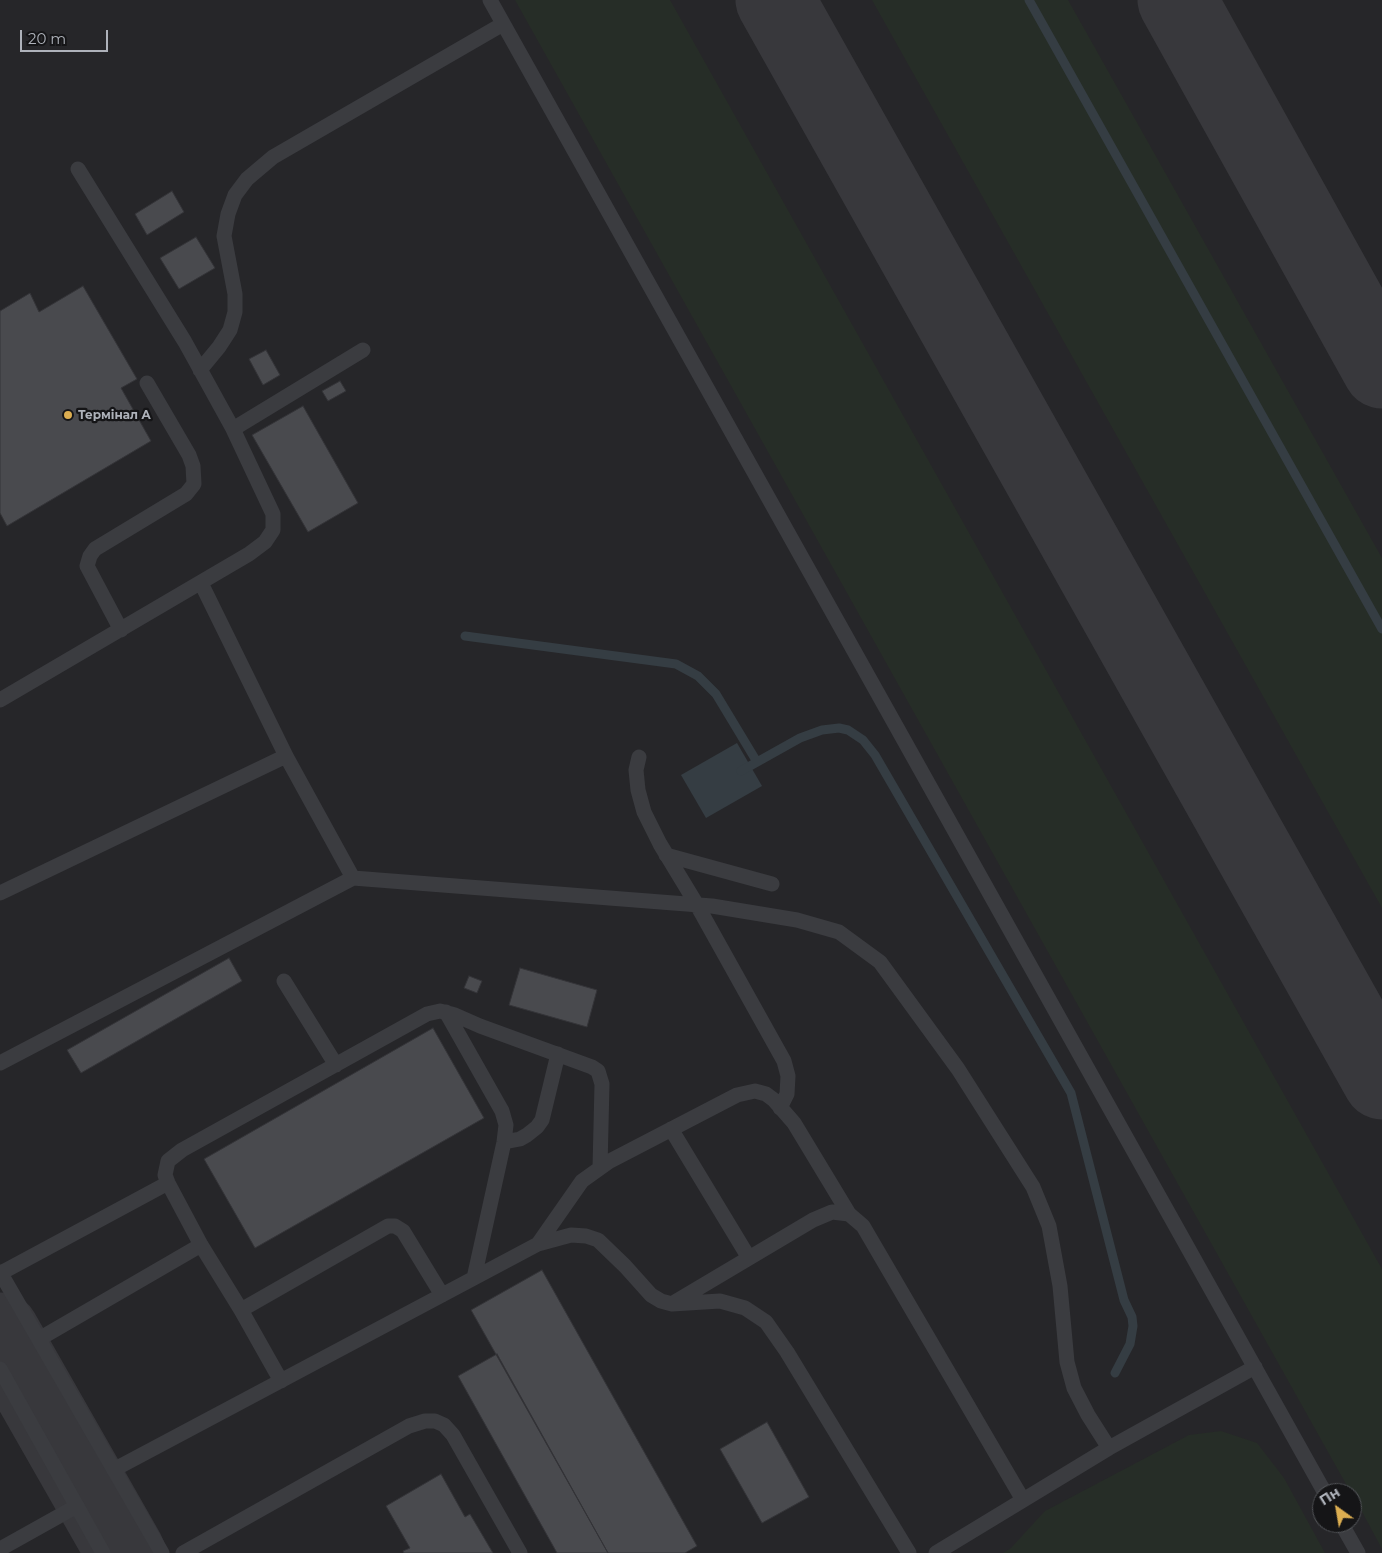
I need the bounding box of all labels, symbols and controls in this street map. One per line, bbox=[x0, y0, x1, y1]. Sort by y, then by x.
scale bar bbox=[22, 20, 110, 52]
text: 20 m bbox=[28, 29, 66, 48]
place label: Термінал A bbox=[78, 408, 151, 422]
marker: Термінал A bbox=[62, 409, 74, 421]
north arrow bbox=[1312, 1483, 1362, 1533]
text: Пн bbox=[1316, 1483, 1343, 1509]

